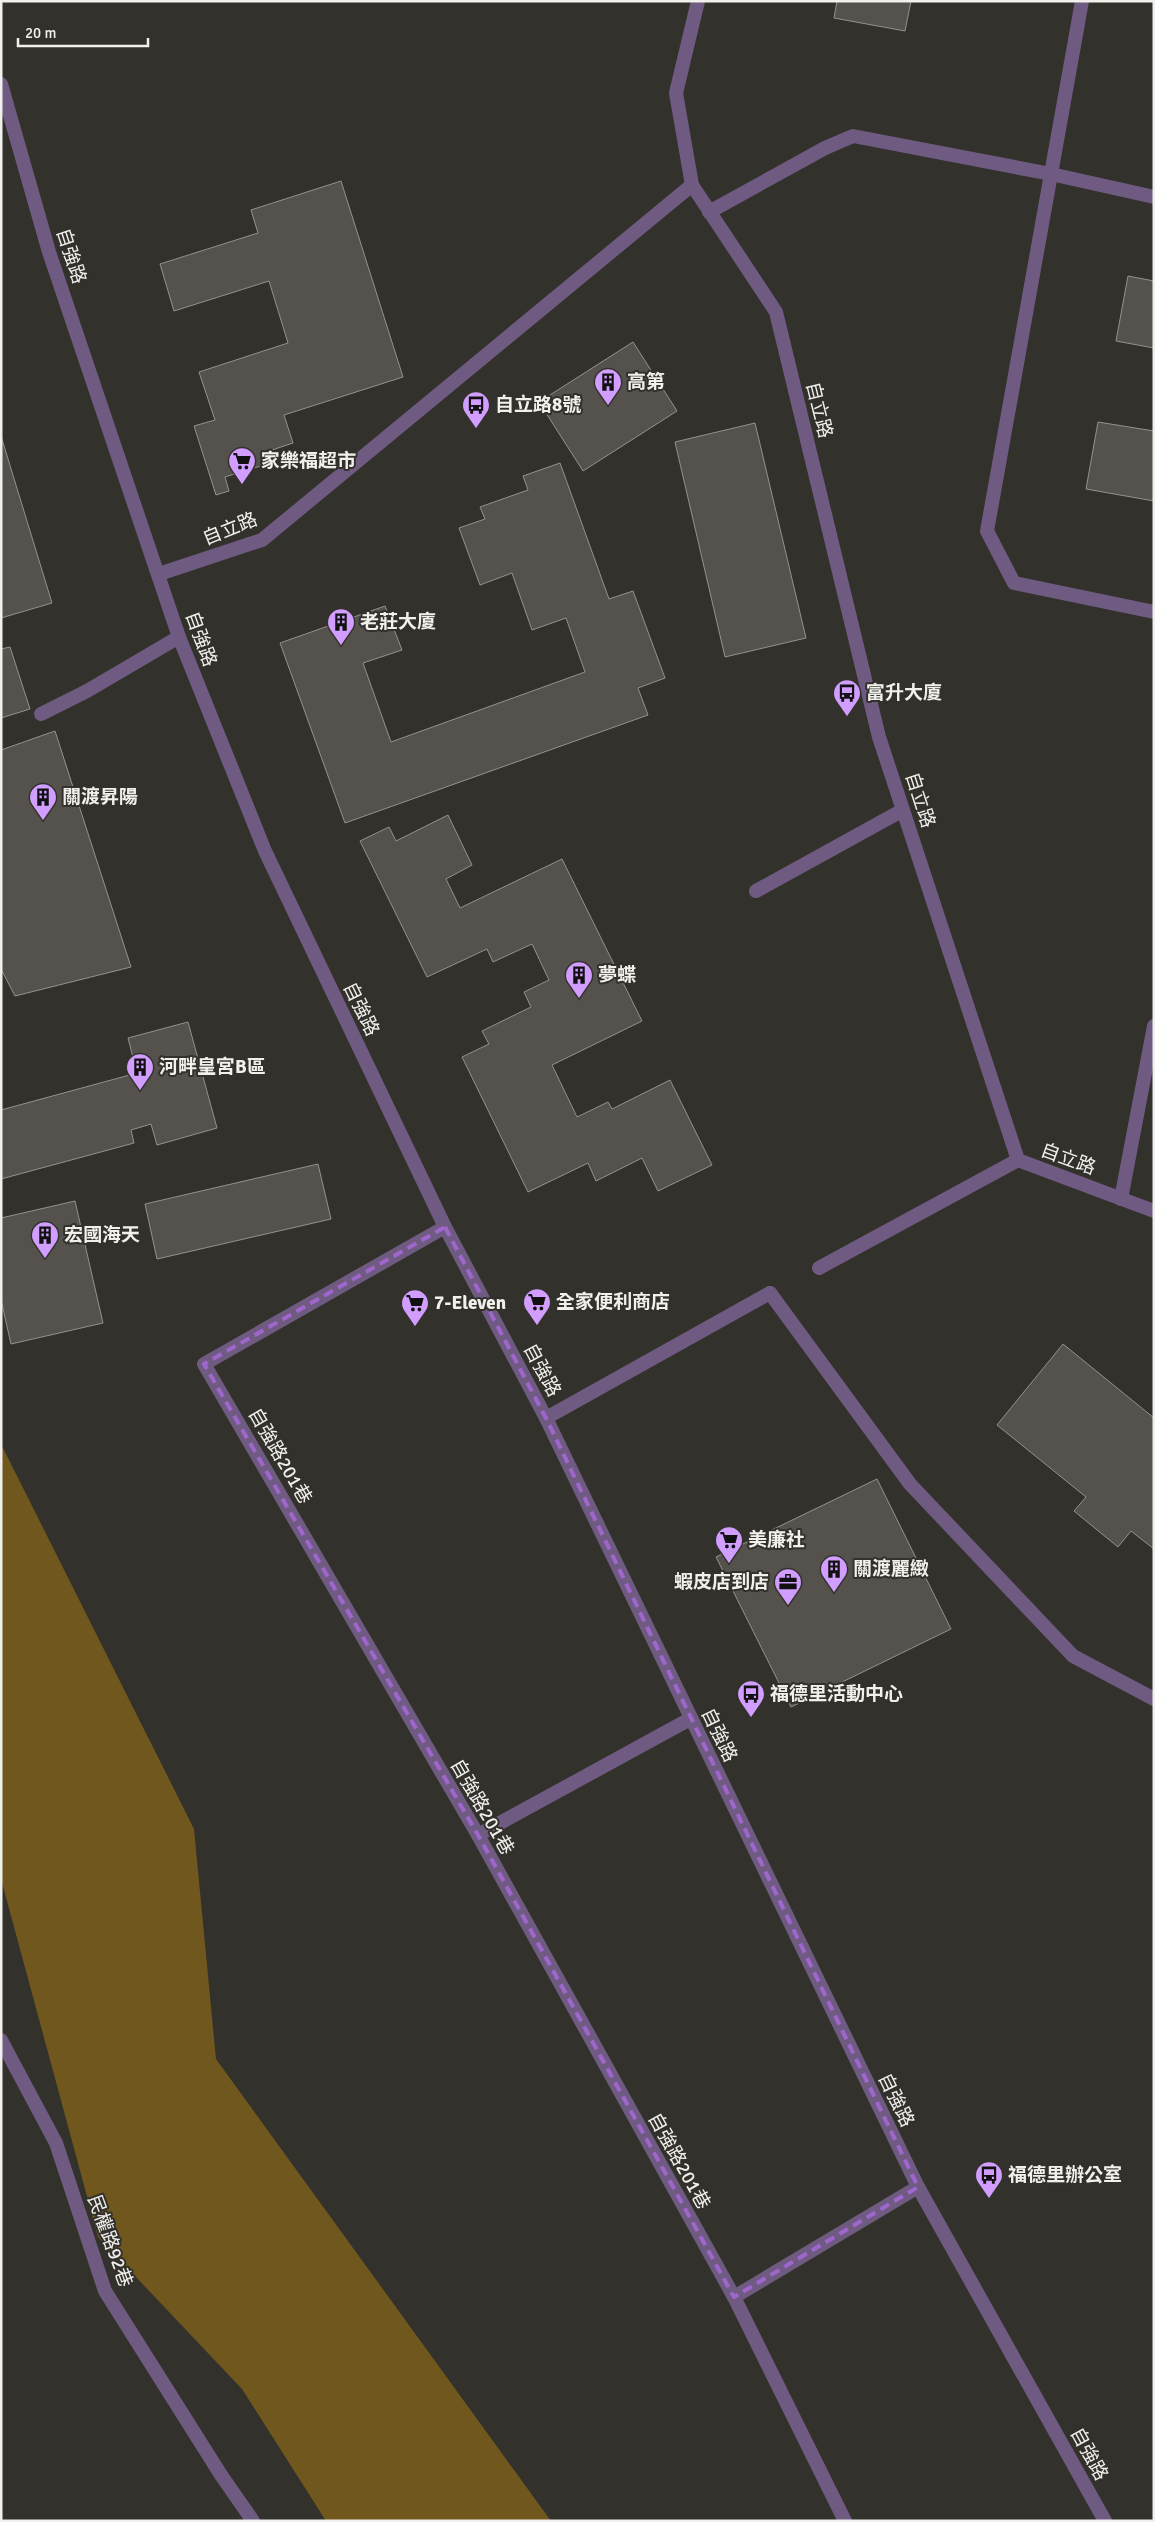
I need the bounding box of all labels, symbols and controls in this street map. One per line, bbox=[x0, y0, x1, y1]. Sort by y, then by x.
scale bar bbox=[18, 15, 148, 47]
text: 20 m bbox=[25, 24, 56, 42]
street label: 自強路 bbox=[51, 225, 91, 287]
building icon: 高第 bbox=[593, 367, 623, 406]
place label: 高第 bbox=[627, 370, 665, 394]
street label: 自立路 bbox=[800, 379, 838, 441]
bus stop icon: 自立路8號 bbox=[461, 390, 491, 429]
place label: 自立路8號 bbox=[495, 393, 581, 417]
supermarket icon: 家樂福超市 bbox=[227, 446, 257, 485]
place label: 家樂福超市 bbox=[261, 449, 356, 473]
street label: 自立路 bbox=[199, 507, 261, 551]
building icon: 老莊大廈 bbox=[326, 607, 356, 646]
street label: 自強路 bbox=[180, 608, 222, 670]
place label: 老莊大廈 bbox=[360, 610, 436, 634]
bus stop icon: 富升大廈 bbox=[832, 678, 862, 717]
place label: 富升大廈 bbox=[866, 681, 942, 705]
street label: 自立路 bbox=[900, 769, 940, 831]
building icon: 關渡昇陽 bbox=[28, 782, 58, 821]
place label: 關渡昇陽 bbox=[62, 785, 138, 809]
building icon: 夢蝶 bbox=[564, 960, 594, 999]
place label: 夢蝶 bbox=[598, 963, 636, 987]
street label: 自強路 bbox=[338, 978, 384, 1040]
building icon: 河畔皇宮B區 bbox=[125, 1052, 155, 1091]
place label: 河畔皇宮B區 bbox=[159, 1055, 266, 1079]
street label: 自立路 bbox=[1037, 1138, 1099, 1180]
building icon: 宏國海天 bbox=[30, 1220, 60, 1259]
place label: 宏國海天 bbox=[64, 1223, 140, 1247]
supermarket icon: 全家便利商店 bbox=[522, 1287, 552, 1326]
supermarket icon: 7-Eleven bbox=[400, 1288, 430, 1327]
place label: 全家便利商店 bbox=[556, 1290, 670, 1314]
place label: 7-Eleven bbox=[434, 1291, 506, 1315]
street label: 自強路 bbox=[518, 1339, 566, 1401]
street label: 自強路201巷 bbox=[243, 1404, 317, 1508]
supermarket icon: 美廉社 bbox=[714, 1525, 744, 1564]
place label: 美廉社 bbox=[748, 1528, 805, 1552]
building icon: 關渡麗緻 bbox=[819, 1554, 849, 1593]
place label: 關渡麗緻 bbox=[853, 1557, 929, 1581]
office icon: 蝦皮店到店 bbox=[773, 1567, 803, 1606]
place label: 蝦皮店到店 bbox=[674, 1570, 769, 1594]
bus stop icon: 福德里活動中心 bbox=[736, 1679, 766, 1718]
place label: 福德里活動中心 bbox=[770, 1682, 903, 1706]
street label: 自強路 bbox=[696, 1704, 742, 1766]
street label: 自強路201巷 bbox=[445, 1755, 519, 1859]
street label: 自強路 bbox=[873, 2069, 919, 2131]
street label: 自強路201巷 bbox=[643, 2108, 715, 2214]
bus stop icon: 福德里辦公室 bbox=[974, 2160, 1004, 2199]
place label: 福德里辦公室 bbox=[1008, 2163, 1122, 2187]
street label: 民權路92巷 bbox=[82, 2192, 138, 2290]
street label: 自強路 bbox=[1065, 2423, 1113, 2485]

